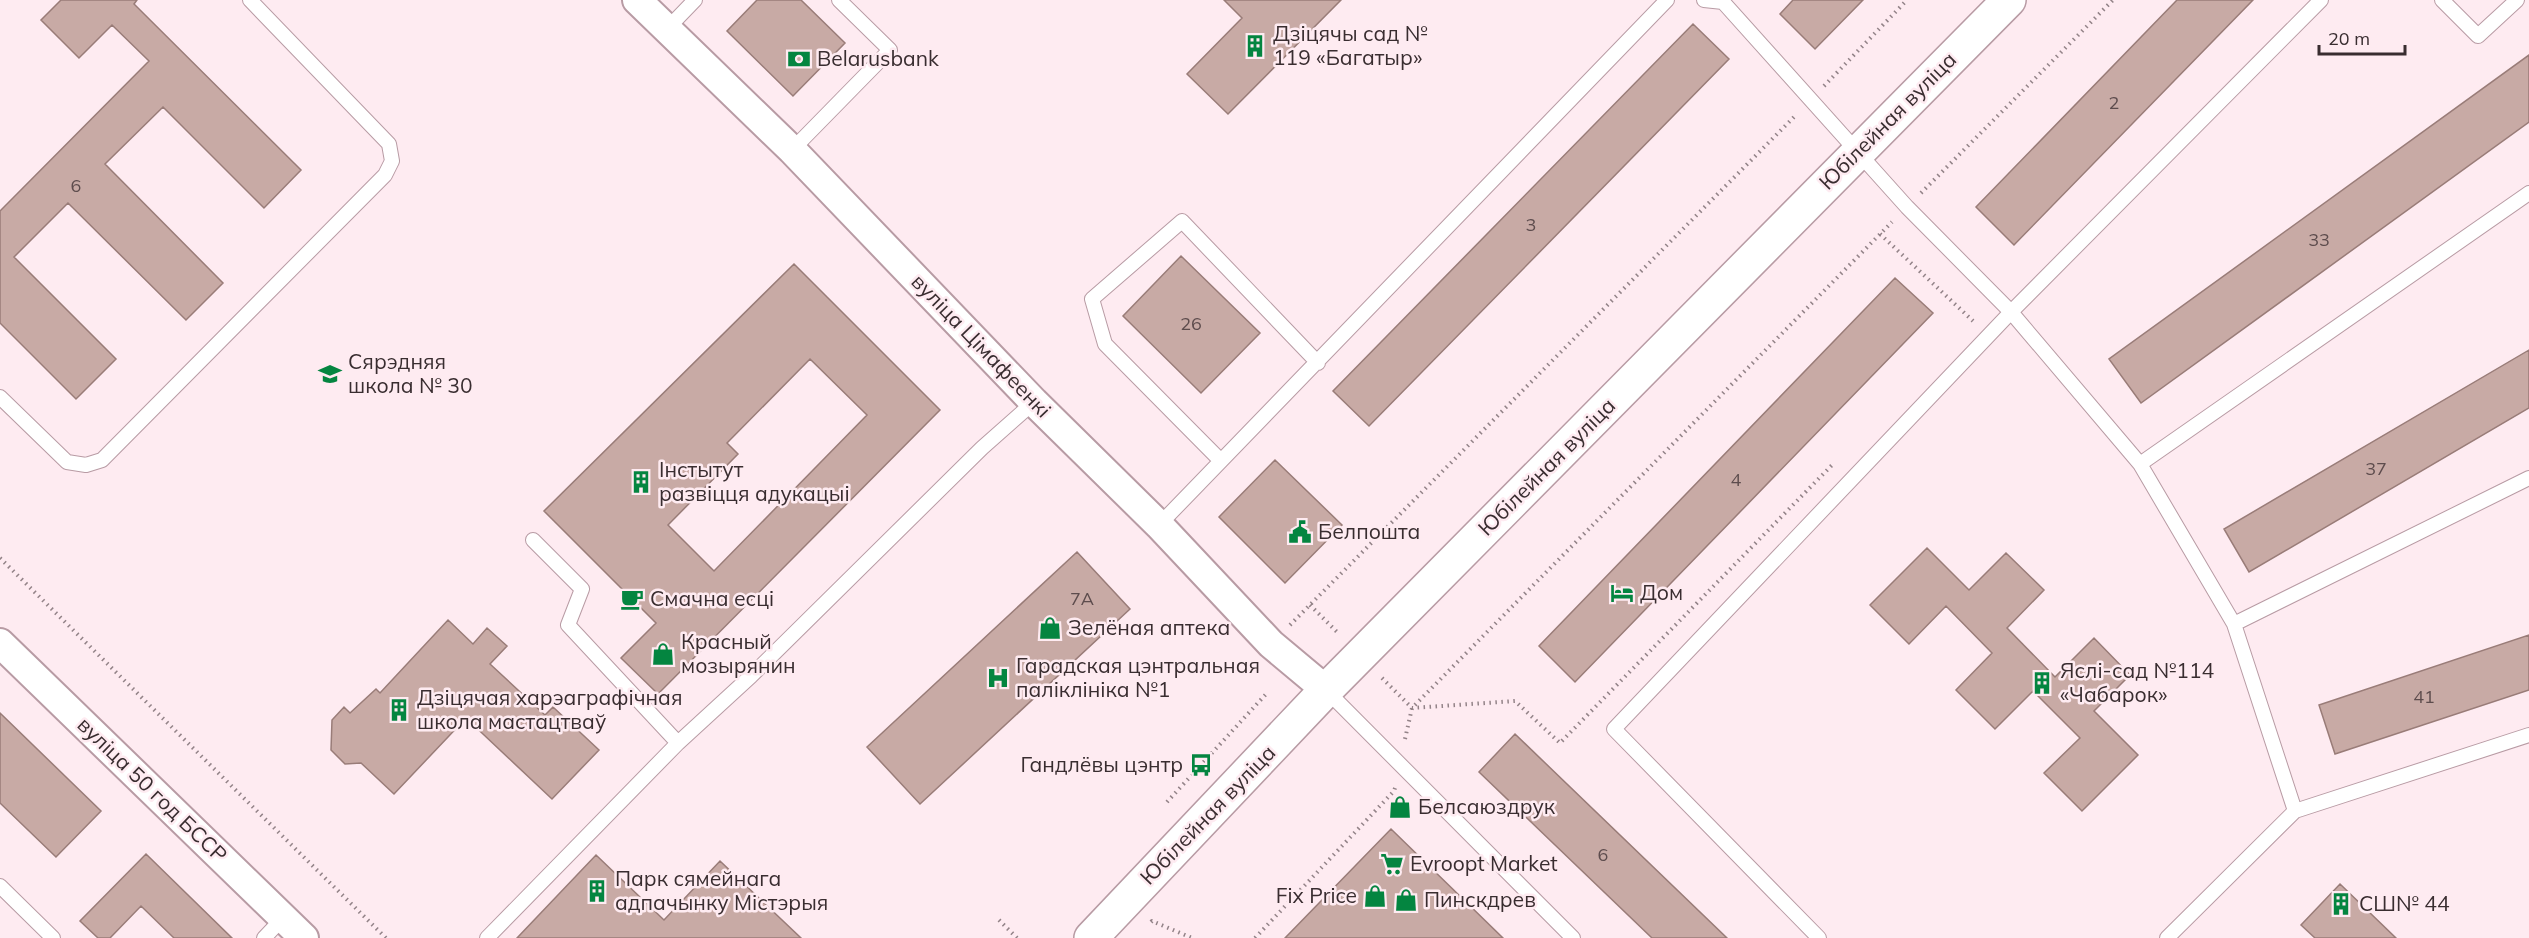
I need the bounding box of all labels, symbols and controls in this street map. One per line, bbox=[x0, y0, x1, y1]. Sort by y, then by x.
scale bar bbox=[2319, 18, 2404, 56]
place label: Дзіцячы сад № 119 «Багатыр» bbox=[1273, 20, 1428, 70]
text: 20 m bbox=[2328, 27, 2370, 50]
building icon: Дзіцячы сад № 119 «Багатыр» bbox=[1242, 33, 1268, 59]
place label: Belarusbank bbox=[817, 45, 939, 71]
bank icon: Belarusbank bbox=[786, 46, 812, 72]
street label: Юбілейная вуліца bbox=[1813, 46, 1961, 194]
house number: 2 bbox=[2109, 91, 2119, 114]
house number: 6 bbox=[71, 174, 81, 197]
house number: 3 bbox=[1526, 213, 1536, 236]
house number: 33 bbox=[2308, 228, 2330, 251]
street label: вуліца Цімафеенкі bbox=[907, 268, 1057, 423]
house number: 26 bbox=[1180, 312, 1202, 335]
place label: Сярэдняя школа № 30 bbox=[348, 348, 473, 398]
school or university icon: Сярэдняя школа № 30 bbox=[317, 361, 343, 387]
street label: Юбілейная вуліца bbox=[1472, 392, 1620, 540]
place label: Інстытут развіцця адукацыі bbox=[659, 456, 850, 506]
house number: 37 bbox=[2365, 457, 2387, 480]
house number: 4 bbox=[1731, 468, 1742, 491]
building icon: Інстытут развіцця адукацыі bbox=[628, 469, 654, 495]
place label: Белпошта bbox=[1318, 518, 1420, 544]
public building icon: Белпошта bbox=[1287, 519, 1313, 545]
place label: Дом bbox=[1640, 579, 1683, 605]
hotel icon: Дом bbox=[1609, 580, 1635, 606]
place label: Смачна есцi bbox=[650, 585, 774, 611]
cafe icon: Смачна есцi bbox=[619, 586, 645, 612]
house number: 7А bbox=[1070, 587, 1094, 610]
place label: Зелёная аптека bbox=[1068, 614, 1230, 640]
shop icon: Зелёная аптека bbox=[1037, 615, 1063, 641]
place label: Красный мозырянин bbox=[681, 628, 796, 678]
shop icon: Красный мозырянин bbox=[650, 641, 676, 667]
place label: Гарадская цэнтральная паліклініка №1 bbox=[1016, 652, 1260, 702]
place label: Яслі-сад №114 «Чабарок» bbox=[2060, 657, 2215, 707]
hospital icon: Гарадская цэнтральная паліклініка №1 bbox=[985, 665, 1011, 691]
building icon: Яслі-сад №114 «Чабарок» bbox=[2029, 670, 2055, 696]
place label: Дзіцячая харэаграфічная школа мастацтваў bbox=[417, 684, 682, 734]
house number: 41 bbox=[2413, 685, 2435, 708]
building icon: Дзіцячая харэаграфічная школа мастацтваў bbox=[386, 697, 412, 723]
street label: вуліца 50 год БССР bbox=[72, 711, 233, 867]
street label: Юбілейная вуліца bbox=[1134, 739, 1280, 889]
place label: Гандлёвы цэнтр bbox=[1021, 751, 1183, 777]
bus stop icon: Гандлёвы цэнтр bbox=[1188, 752, 1214, 778]
place label: Белсаюздрук bbox=[1418, 793, 1556, 819]
shop icon: Белсаюздрук bbox=[1387, 794, 1413, 820]
house number: 6 bbox=[1598, 843, 1608, 866]
place label: Evroopt Market bbox=[1410, 850, 1558, 876]
supermarket icon: Evroopt Market bbox=[1379, 851, 1405, 877]
place label: Парк сямейнага адпачынку Містэрыя bbox=[615, 865, 828, 915]
building icon: Парк сямейнага адпачынку Містэрыя bbox=[584, 878, 610, 904]
place label: Fix Price bbox=[1276, 882, 1357, 908]
shop icon: Fix Price bbox=[1362, 883, 1388, 909]
place label: Пинскдрев bbox=[1424, 886, 1536, 912]
shop icon: Пинскдрев bbox=[1393, 887, 1419, 913]
place label: СШ№ 44 bbox=[2359, 890, 2450, 916]
building icon: СШ№ 44 bbox=[2328, 891, 2354, 917]

